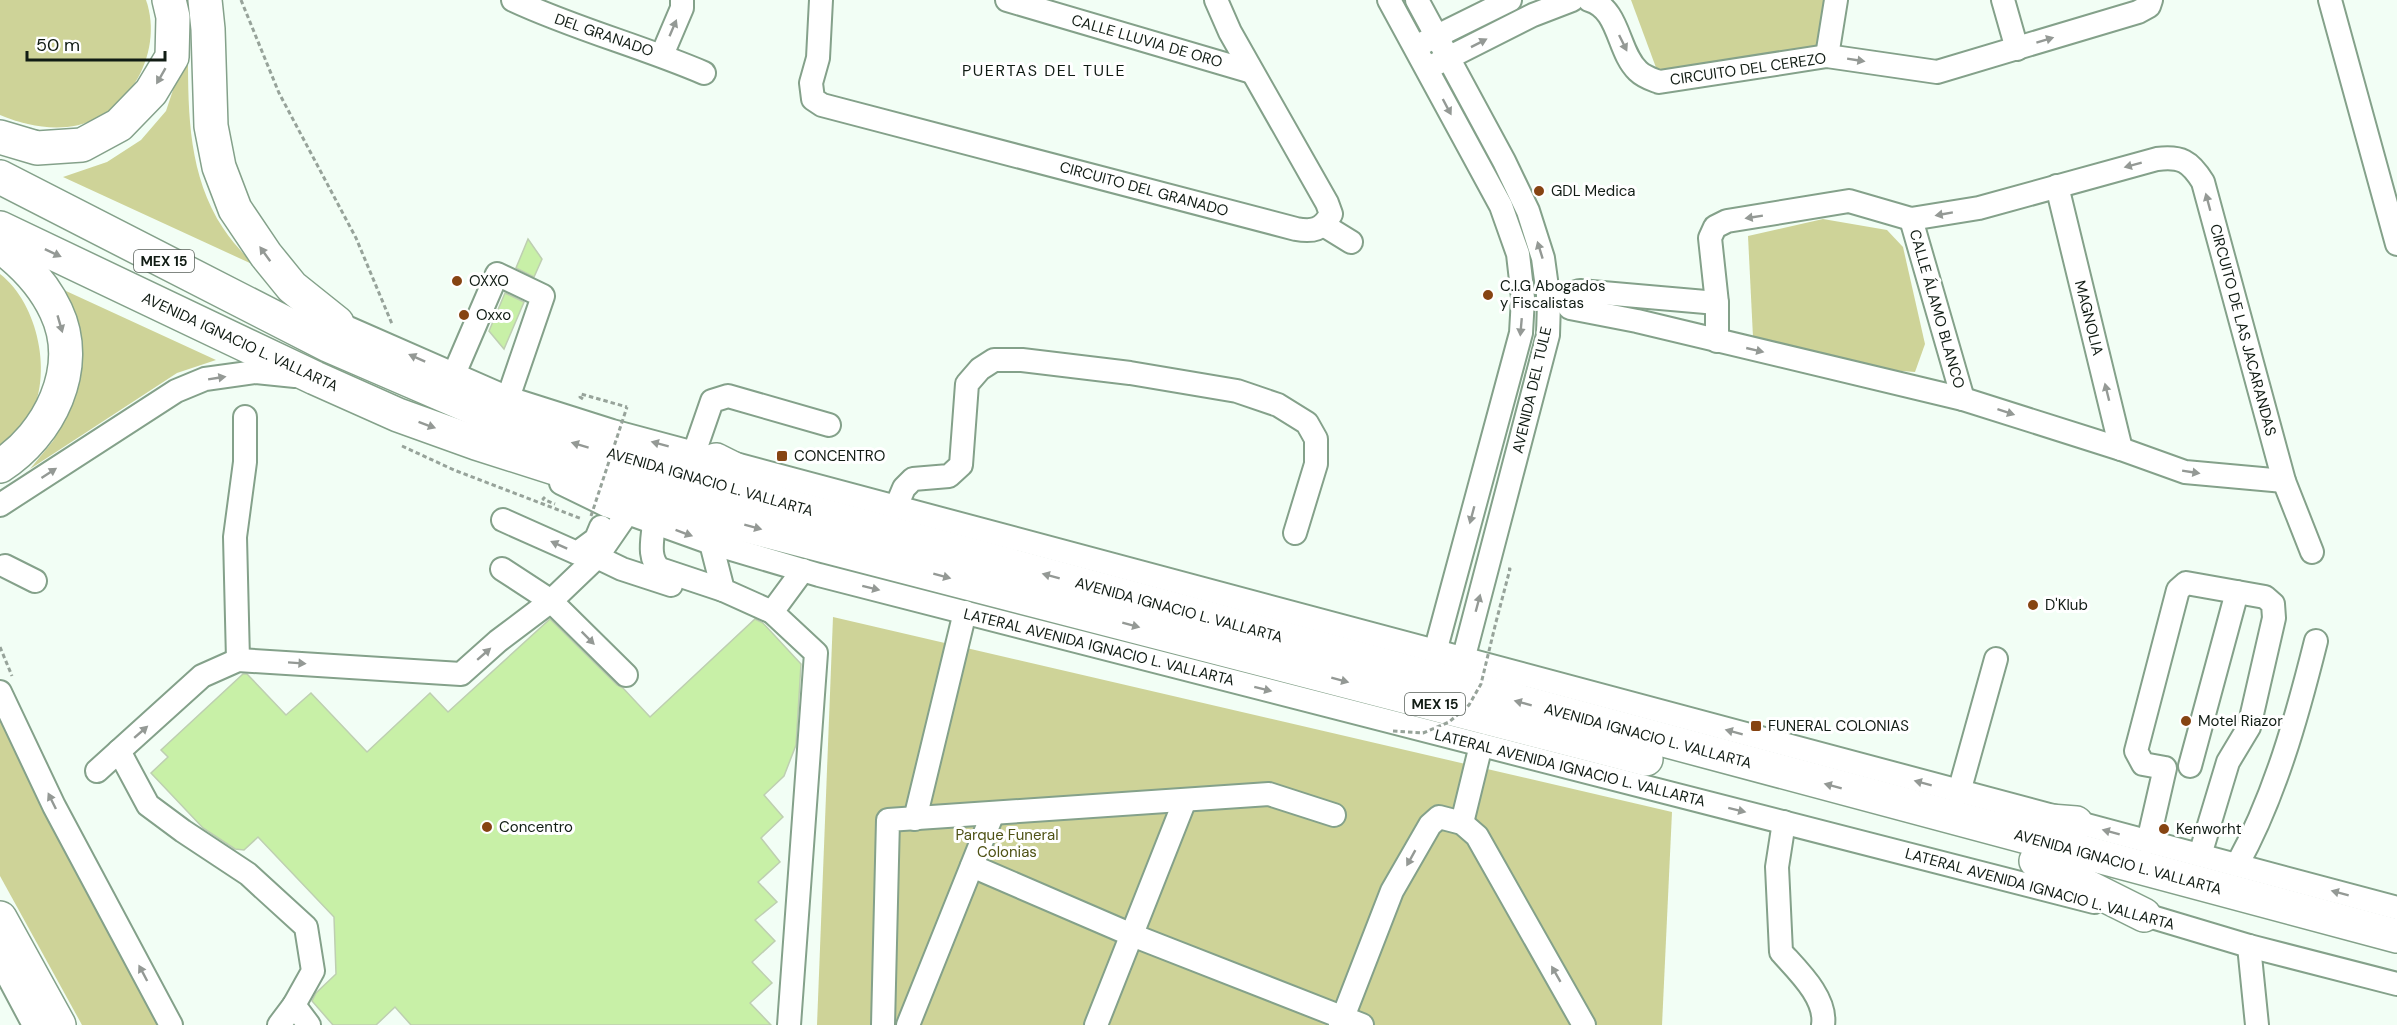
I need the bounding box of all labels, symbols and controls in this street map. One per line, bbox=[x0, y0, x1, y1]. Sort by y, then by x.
street label: DEL GRANADO bbox=[552, 9, 656, 61]
street label: CALLE LLUVIA DE ORO bbox=[1069, 10, 1225, 72]
one-way arrow bbox=[668, 18, 678, 36]
scale bar bbox=[27, 24, 165, 62]
text: 50 m bbox=[36, 33, 80, 57]
one-way arrow bbox=[1618, 34, 1627, 51]
one-way arrow bbox=[2036, 35, 2054, 44]
one-way arrow bbox=[1470, 38, 1488, 48]
street label: CIRCUITO DEL CEREZO bbox=[1669, 48, 1827, 90]
one-way arrow bbox=[1847, 56, 1866, 65]
district label: PUERTAS DEL TULE bbox=[962, 60, 1126, 81]
one-way arrow bbox=[155, 68, 166, 84]
one-way arrow bbox=[1442, 98, 1452, 115]
street label: CIRCUITO DEL GRANADO bbox=[1057, 157, 1231, 221]
one-way arrow bbox=[2124, 161, 2142, 171]
place label: GDL Medica bbox=[1551, 181, 1635, 201]
marker: GDL Medica bbox=[1532, 184, 1546, 198]
one-way arrow bbox=[2203, 193, 2212, 211]
one-way arrow bbox=[1935, 209, 1954, 218]
one-way arrow bbox=[1744, 213, 1763, 222]
street label: CIRCUITO DE LAS JACARANDAS bbox=[2205, 222, 2281, 438]
street label: CALLE ÁLAMO BLANCO bbox=[1905, 227, 1969, 391]
one-way arrow bbox=[1535, 241, 1544, 259]
one-way arrow bbox=[260, 246, 272, 261]
one-way arrow bbox=[44, 248, 61, 258]
road number: MEX 15 bbox=[134, 250, 194, 272]
place label: OXXO bbox=[469, 271, 509, 291]
marker: OXXO bbox=[450, 274, 464, 288]
place label: C.I.G Abogados y Fiscalistas bbox=[1500, 276, 1605, 313]
street label: MAGNOLIA bbox=[2070, 278, 2108, 358]
street label: AVENIDA IGNACIO L. VALLARTA bbox=[139, 288, 341, 396]
marker: C.I.G Abogados y Fiscalistas bbox=[1481, 288, 1495, 302]
place label: Oxxo bbox=[476, 305, 511, 325]
marker: Oxxo bbox=[457, 308, 471, 322]
one-way arrow bbox=[56, 315, 65, 333]
one-way arrow bbox=[1516, 317, 1526, 336]
street label: AVENIDA DEL TULE bbox=[1508, 325, 1556, 455]
one-way arrow bbox=[1746, 346, 1765, 356]
one-way arrow bbox=[407, 353, 425, 363]
one-way arrow bbox=[208, 373, 227, 382]
one-way arrow bbox=[2102, 383, 2112, 401]
one-way arrow bbox=[1997, 408, 2015, 417]
one-way arrow bbox=[418, 421, 436, 431]
one-way arrow bbox=[651, 439, 669, 448]
one-way arrow bbox=[571, 440, 589, 449]
street label: AVENIDA IGNACIO L. VALLARTA bbox=[604, 443, 816, 521]
place label: CONCENTRO bbox=[794, 446, 885, 466]
marker: CONCENTRO bbox=[775, 449, 789, 463]
one-way arrow bbox=[41, 468, 57, 479]
one-way arrow bbox=[2182, 468, 2201, 477]
one-way arrow bbox=[1467, 506, 1476, 524]
one-way arrow bbox=[744, 523, 762, 532]
one-way arrow bbox=[675, 528, 693, 538]
one-way arrow bbox=[549, 540, 567, 550]
one-way arrow bbox=[1042, 571, 1060, 580]
one-way arrow bbox=[933, 572, 951, 581]
street label: AVENIDA IGNACIO L. VALLARTA bbox=[1073, 573, 1285, 647]
one-way arrow bbox=[862, 584, 880, 593]
one-way arrow bbox=[1474, 594, 1484, 613]
place label: D'Klub bbox=[2045, 595, 2088, 615]
marker: D'Klub bbox=[2026, 598, 2040, 612]
street label: LATERAL AVENIDA IGNACIO L. VALLARTA bbox=[961, 604, 1237, 690]
one-way arrow bbox=[1121, 621, 1140, 631]
one-way arrow bbox=[581, 631, 596, 645]
one-way arrow bbox=[476, 648, 491, 661]
one-way arrow bbox=[287, 659, 306, 668]
one-way arrow bbox=[1330, 675, 1349, 685]
one-way arrow bbox=[1254, 685, 1272, 694]
road number: MEX 15 bbox=[1405, 693, 1465, 715]
one-way arrow bbox=[1514, 697, 1532, 707]
street label: AVENIDA IGNACIO L. VALLARTA bbox=[1542, 699, 1754, 773]
place label: Motel Riazor bbox=[2198, 711, 2283, 731]
marker: Motel Riazor bbox=[2179, 714, 2193, 728]
place label: FUNERAL COLONIAS bbox=[1768, 716, 1909, 736]
marker: FUNERAL COLONIAS bbox=[1749, 719, 1763, 733]
one-way arrow bbox=[133, 725, 149, 738]
street label: LATERAL AVENIDA IGNACIO L. VALLARTA bbox=[1432, 725, 1708, 811]
one-way arrow bbox=[1725, 727, 1743, 737]
one-way arrow bbox=[1914, 777, 1932, 787]
one-way arrow bbox=[1824, 781, 1842, 790]
one-way arrow bbox=[47, 792, 57, 810]
one-way arrow bbox=[1727, 806, 1746, 816]
place label: Concentro bbox=[499, 817, 573, 837]
place label: Kenworht bbox=[2176, 819, 2242, 839]
marker: Concentro bbox=[480, 820, 494, 834]
marker: Kenworht bbox=[2157, 822, 2171, 836]
park label: Parque Funeral Colonias bbox=[955, 825, 1059, 862]
street label: AVENIDA IGNACIO L. VALLARTA bbox=[2012, 825, 2224, 899]
one-way arrow bbox=[2102, 827, 2120, 837]
street label: LATERAL AVENIDA IGNACIO L. VALLARTA bbox=[1903, 843, 2177, 935]
one-way arrow bbox=[1405, 850, 1416, 866]
one-way arrow bbox=[2331, 887, 2350, 897]
one-way arrow bbox=[138, 965, 148, 982]
one-way arrow bbox=[1551, 965, 1561, 982]

